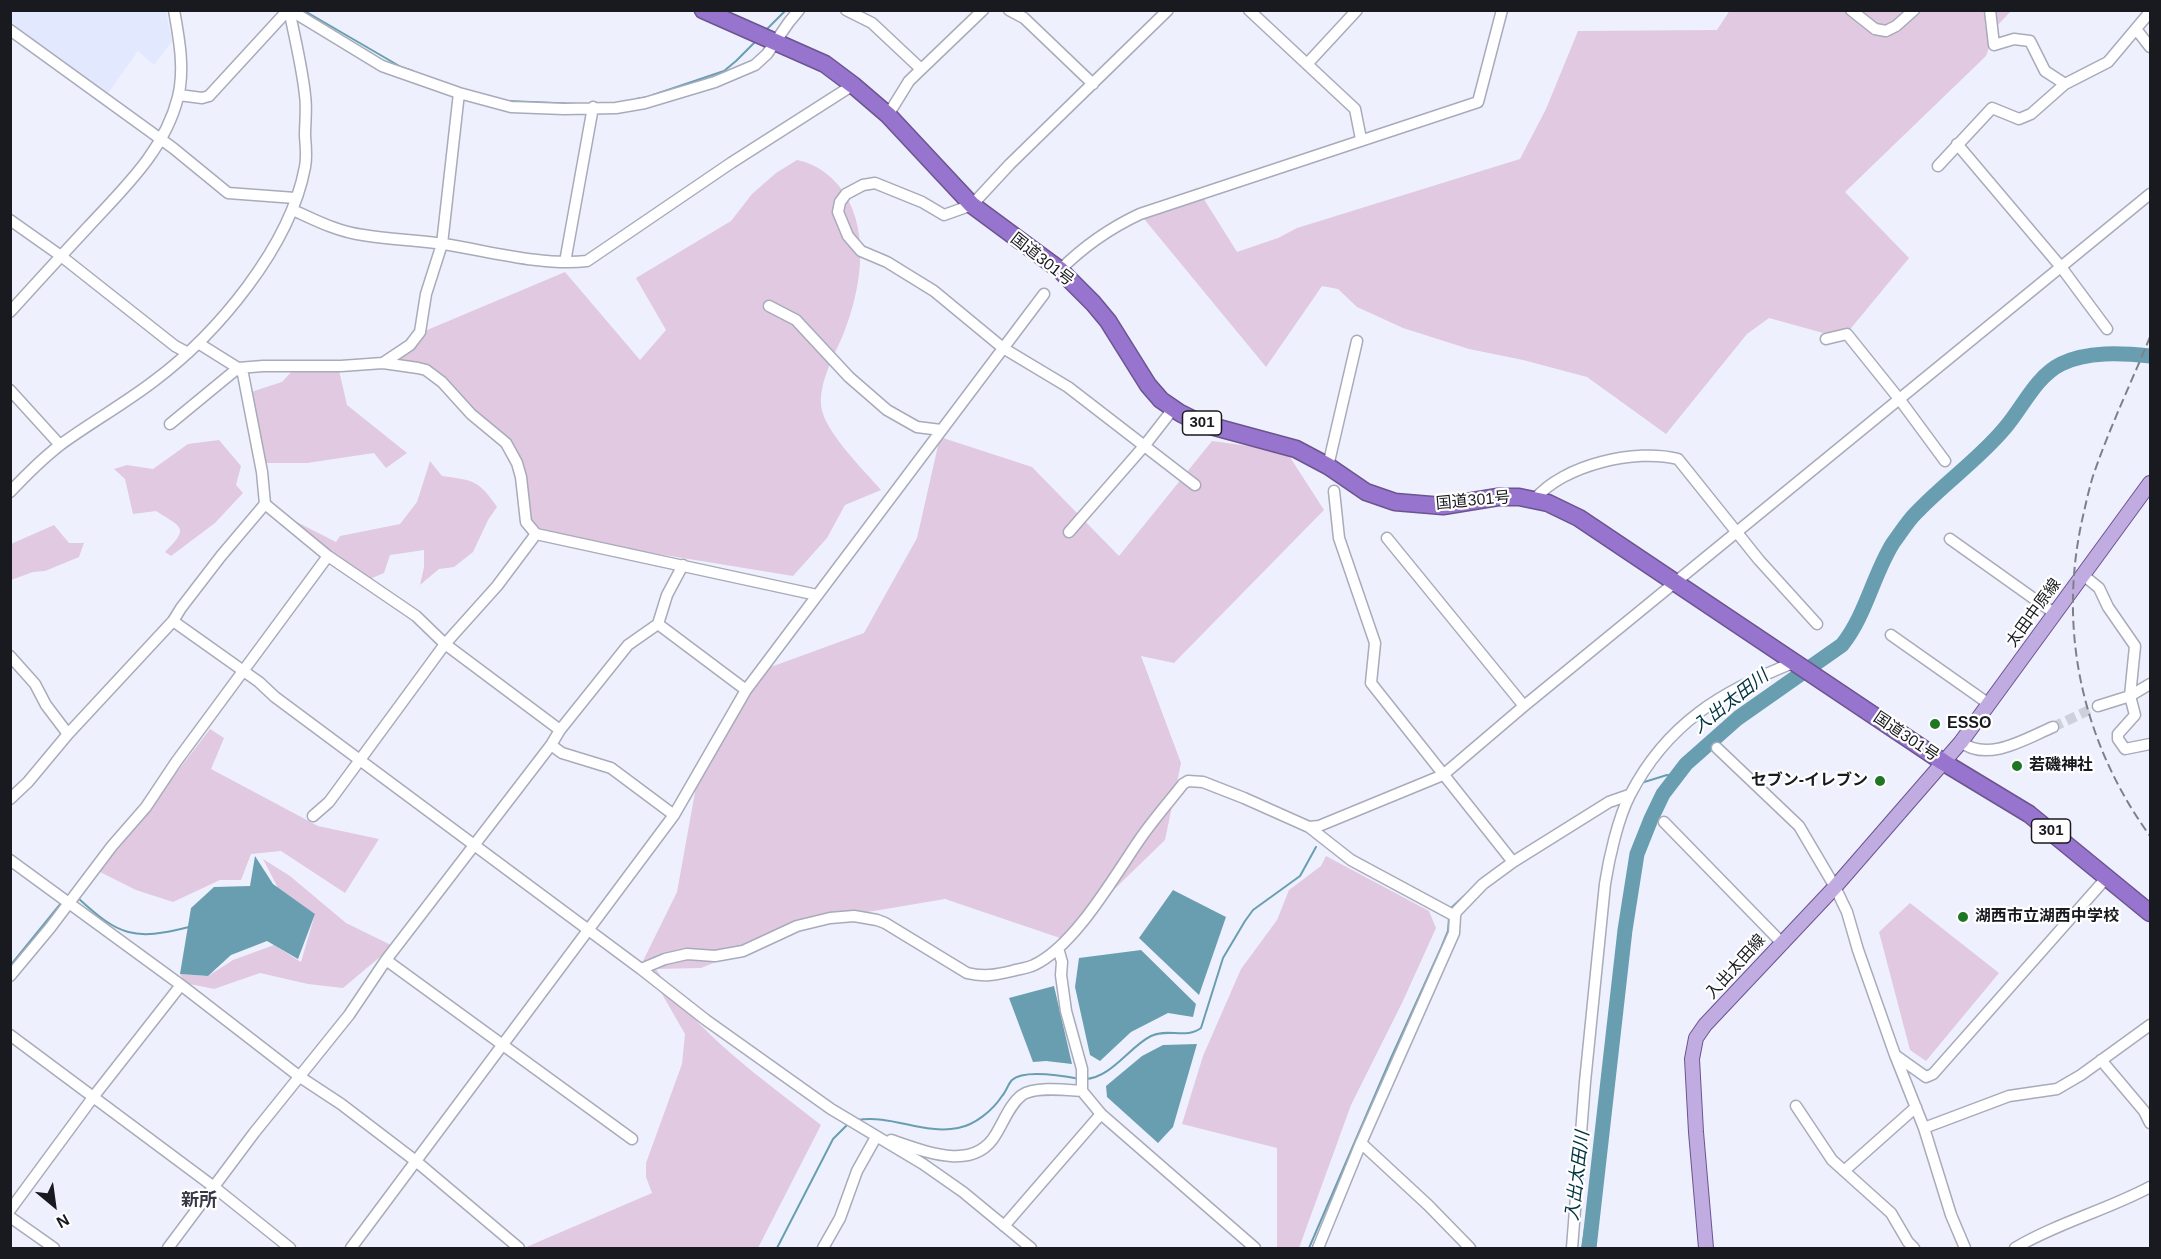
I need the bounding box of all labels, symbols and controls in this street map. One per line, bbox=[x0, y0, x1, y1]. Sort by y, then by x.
street label: 国道301号 bbox=[1007, 229, 1077, 291]
road number: 301 bbox=[1182, 411, 1222, 435]
street label: 国道301号 bbox=[1435, 488, 1511, 514]
street label: 太田中原線 bbox=[2003, 575, 2065, 651]
water label: 入出太田川 bbox=[1689, 666, 1773, 738]
street label: 国道301号 bbox=[1870, 708, 1942, 766]
place label: ESSO bbox=[1947, 714, 1991, 734]
marker: ESSO bbox=[1928, 717, 1942, 731]
place label: 若磯神社 bbox=[2029, 756, 2093, 776]
marker: 若磯神社 bbox=[2010, 759, 2024, 773]
place label: セブン-イレブン bbox=[1751, 771, 1868, 791]
marker: セブン-イレブン bbox=[1873, 774, 1887, 788]
road number: 301 bbox=[2032, 819, 2070, 843]
place label: 湖西市立湖西中学校 bbox=[1975, 907, 2119, 927]
marker: 湖西市立湖西中学校 bbox=[1956, 910, 1970, 924]
street label: 入出太田線 bbox=[1702, 931, 1770, 1003]
water label: 入出太田川 bbox=[1562, 1130, 1594, 1222]
north arrow bbox=[24, 1175, 84, 1235]
district label: 新所 bbox=[181, 1190, 217, 1212]
text: N bbox=[54, 1211, 72, 1231]

